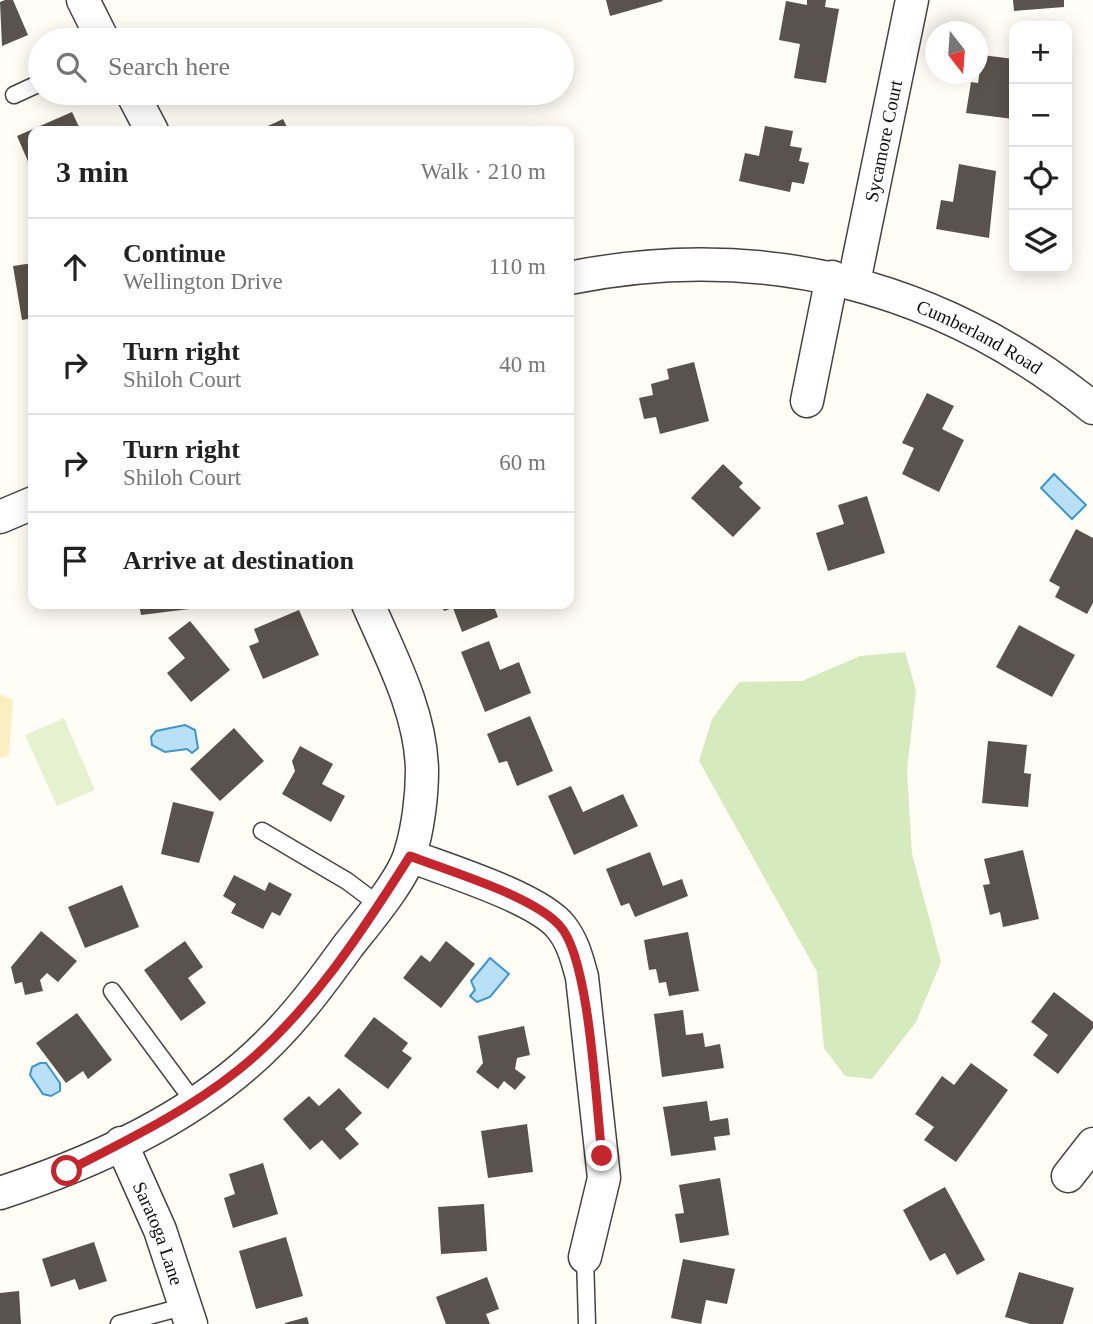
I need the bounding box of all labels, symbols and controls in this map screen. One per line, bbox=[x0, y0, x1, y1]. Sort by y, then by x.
north arrow bbox=[925, 21, 988, 84]
map controls bbox=[1009, 21, 1072, 273]
button: + bbox=[1009, 21, 1072, 84]
search box bbox=[28, 28, 574, 105]
icon: search bbox=[52, 48, 90, 86]
text: Search here bbox=[108, 52, 230, 81]
street label: Sycamore Court bbox=[861, 77, 906, 204]
button: − bbox=[1009, 84, 1072, 147]
button: locate bbox=[1009, 147, 1072, 210]
text: 3 min bbox=[56, 155, 129, 188]
text: Walk · 210 m bbox=[421, 159, 546, 184]
button: layers bbox=[1009, 210, 1072, 273]
text: Continue bbox=[123, 239, 226, 268]
icon: ahead bbox=[56, 248, 94, 286]
text: 110 m bbox=[489, 254, 546, 279]
text: Wellington Drive bbox=[123, 269, 283, 294]
street label: Cumberland Road bbox=[914, 296, 1046, 379]
text: Turn right bbox=[123, 337, 240, 366]
icon: right bbox=[56, 346, 94, 384]
text: 40 m bbox=[499, 352, 546, 377]
text: Shiloh Court bbox=[123, 367, 241, 392]
text: Turn right bbox=[123, 435, 240, 464]
icon: right bbox=[56, 444, 94, 482]
text: 60 m bbox=[499, 450, 546, 475]
text: Shiloh Court bbox=[123, 465, 241, 490]
icon: arrive bbox=[56, 542, 94, 580]
text: Arrive at destination bbox=[123, 546, 354, 575]
route end bbox=[586, 1140, 617, 1171]
route start bbox=[51, 1155, 82, 1186]
street label: Saratoga Lane bbox=[129, 1178, 187, 1288]

